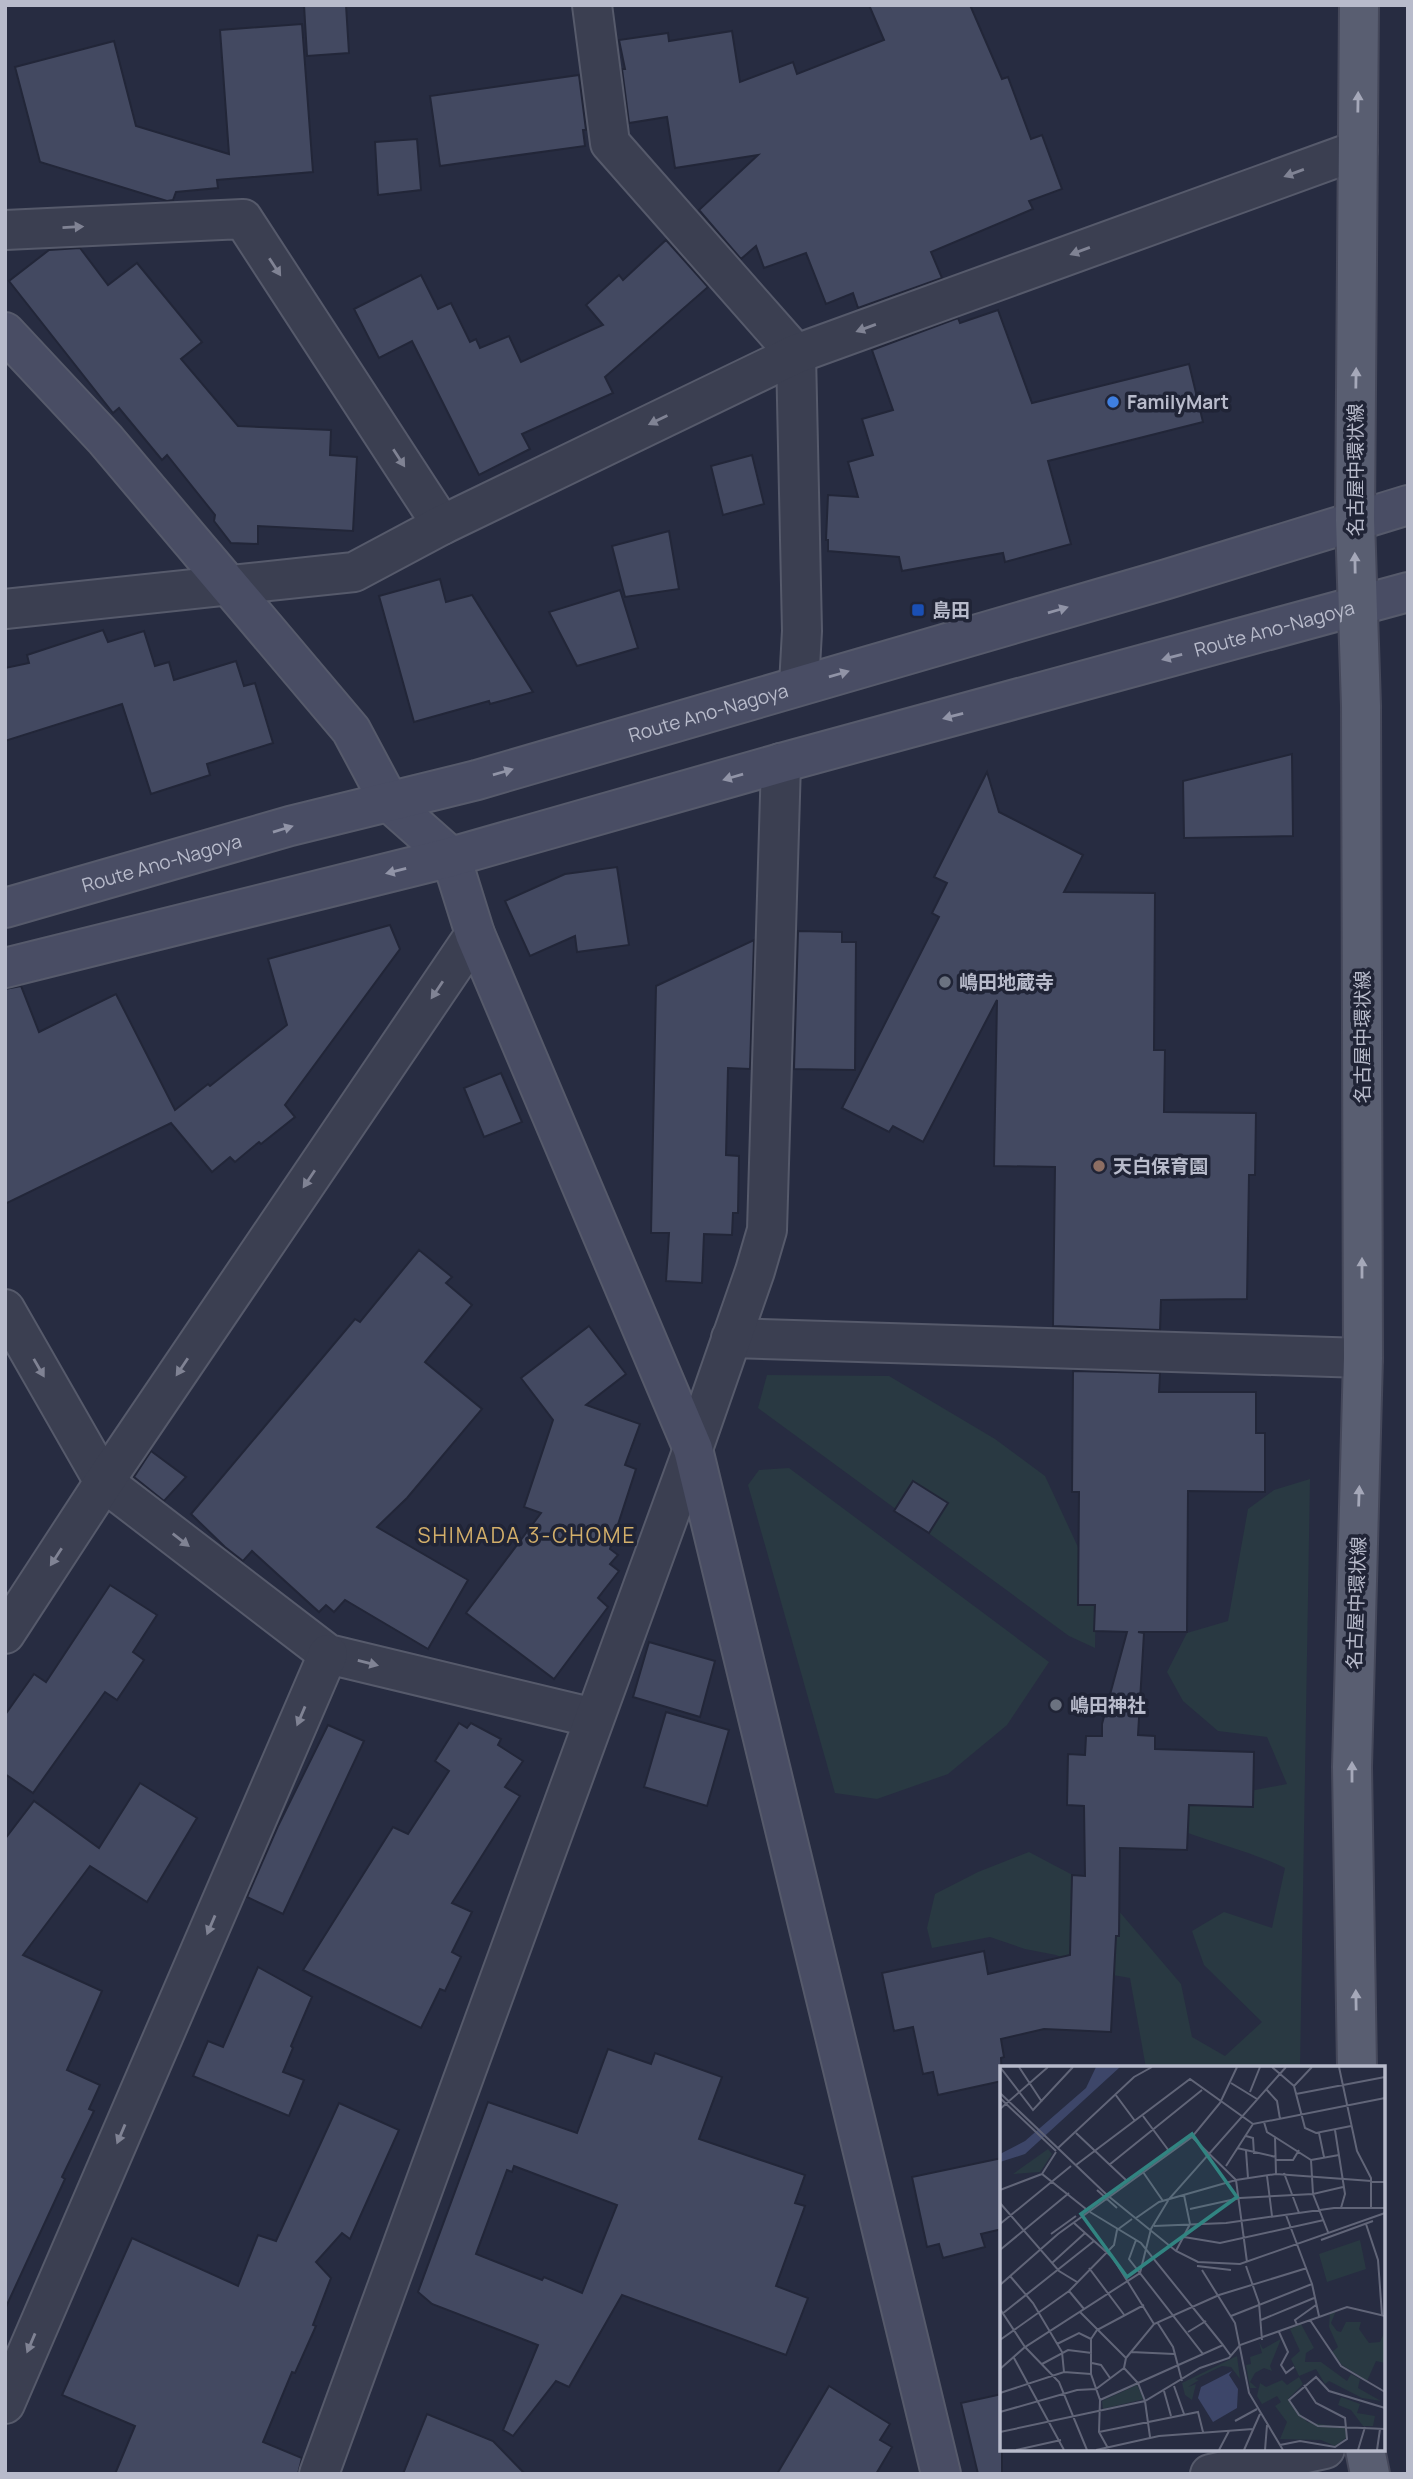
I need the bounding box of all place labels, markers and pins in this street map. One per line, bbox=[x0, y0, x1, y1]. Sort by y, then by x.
place label: FamilyMart bbox=[1127, 389, 1229, 415]
marker: FamilyMart bbox=[1105, 394, 1121, 410]
place label: 島田 bbox=[932, 597, 970, 623]
marker: 島田 bbox=[910, 602, 926, 618]
place label: 嶋田地蔵寺 bbox=[959, 969, 1054, 995]
marker: 嶋田地蔵寺 bbox=[937, 974, 953, 990]
place label: 天白保育園 bbox=[1113, 1153, 1208, 1179]
marker: 天白保育園 bbox=[1091, 1158, 1107, 1174]
place label: 嶋田神社 bbox=[1070, 1692, 1146, 1718]
marker: 嶋田神社 bbox=[1048, 1697, 1064, 1713]

